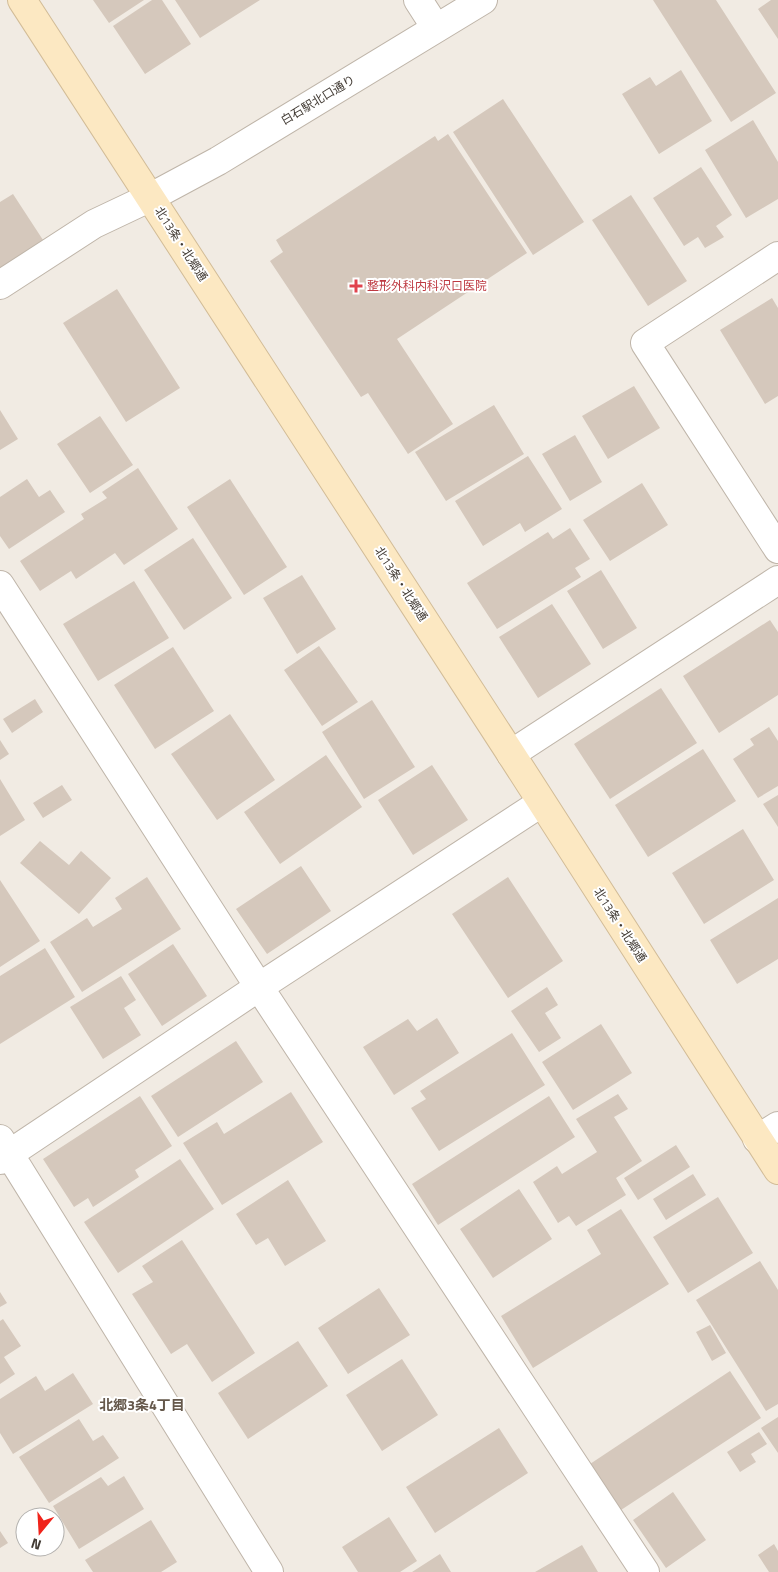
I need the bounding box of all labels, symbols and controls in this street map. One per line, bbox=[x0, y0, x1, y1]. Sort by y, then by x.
street label: 白石駅北口通り bbox=[277, 70, 359, 129]
street label: 北13条・北郷通 bbox=[150, 203, 213, 285]
place label: 整形外科内科沢口医院 bbox=[367, 276, 487, 295]
marker: 整形外科内科沢口医院 bbox=[349, 279, 363, 293]
street label: 北13条・北郷通 bbox=[370, 543, 433, 625]
street label: 北13条・北郷通 bbox=[589, 884, 652, 966]
district label: 北郷3条4丁目 bbox=[99, 1394, 185, 1415]
north arrow bbox=[15, 1507, 65, 1557]
text: N bbox=[28, 1533, 44, 1556]

